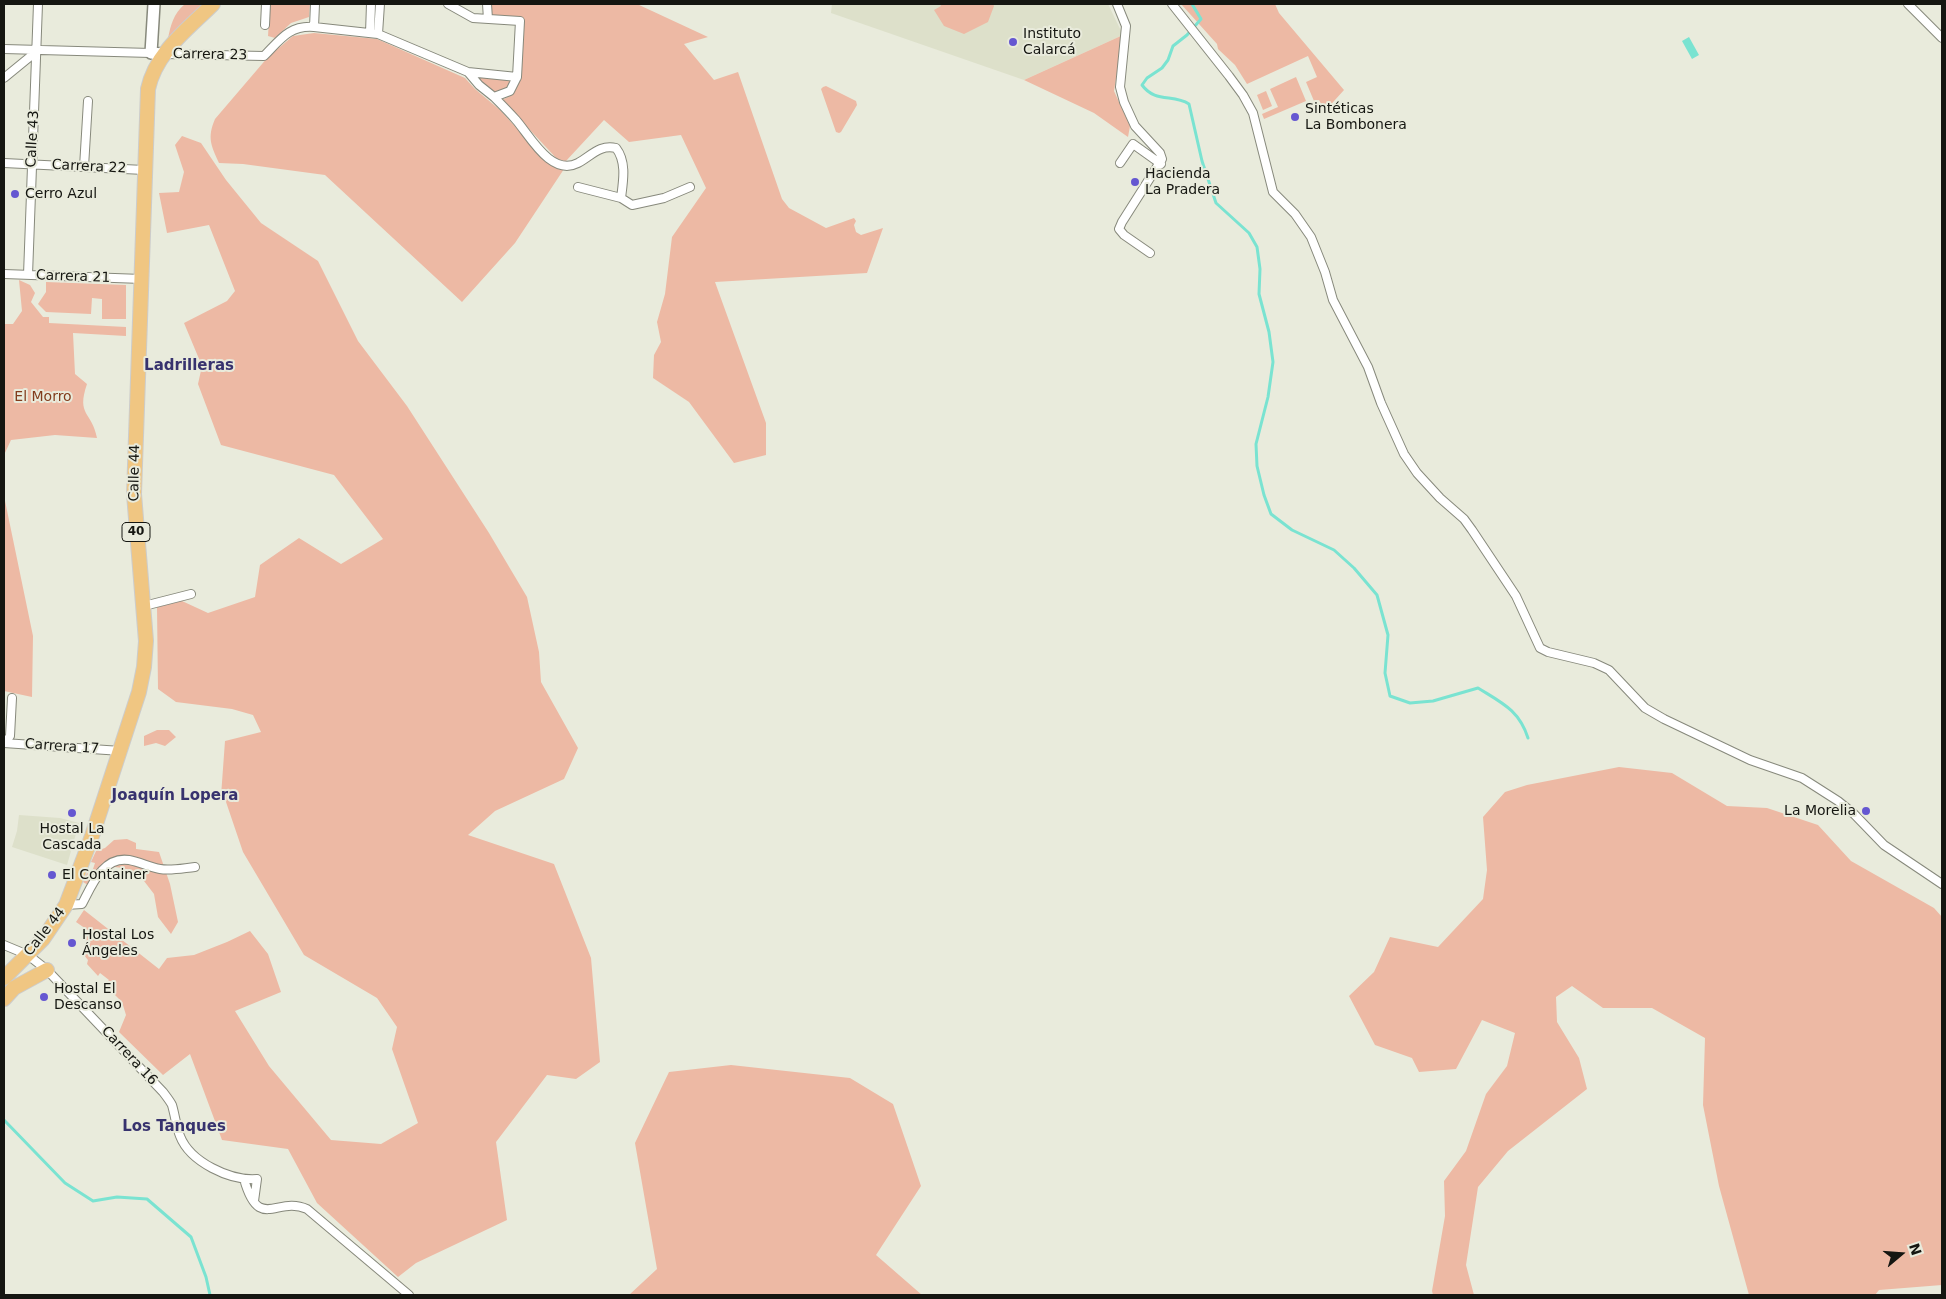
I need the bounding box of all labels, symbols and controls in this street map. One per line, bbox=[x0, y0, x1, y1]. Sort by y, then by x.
place label: Instituto Calarcá bbox=[1023, 26, 1081, 58]
marker: Instituto Calarcá bbox=[1007, 36, 1019, 48]
street label: Carrera 23 bbox=[173, 46, 247, 64]
place label: Sintéticas La Bombonera bbox=[1305, 101, 1407, 134]
street label: Calle 43 bbox=[23, 110, 43, 168]
marker: Sintéticas La Bombonera bbox=[1289, 111, 1301, 123]
street label: Carrera 22 bbox=[51, 157, 127, 177]
place label: Hacienda La Pradera bbox=[1145, 166, 1220, 198]
marker: Hacienda La Pradera bbox=[1129, 176, 1141, 188]
place label: Cerro Azul bbox=[25, 186, 97, 202]
marker: Cerro Azul bbox=[9, 188, 21, 200]
street label: Carrera 21 bbox=[35, 267, 111, 287]
district label: Ladrilleras bbox=[144, 357, 234, 375]
park label: El Morro bbox=[14, 389, 72, 405]
street label: Calle 44 bbox=[126, 444, 144, 502]
road number: 40 bbox=[122, 522, 150, 542]
street label: Carrera 17 bbox=[24, 736, 100, 758]
district label: Joaquín Lopera bbox=[112, 787, 238, 805]
place label: La Morelia bbox=[1784, 803, 1856, 819]
marker: La Morelia bbox=[1860, 805, 1872, 817]
marker: Hostal La Cascada bbox=[66, 807, 78, 819]
place label: Hostal La Cascada bbox=[39, 821, 105, 854]
place label: El Container bbox=[62, 867, 148, 883]
marker: El Container bbox=[46, 869, 58, 881]
street label: Calle 44 bbox=[21, 904, 69, 960]
place label: Hostal Los Ángeles bbox=[82, 927, 154, 960]
marker: Hostal Los Ángeles bbox=[66, 937, 78, 949]
place label: Hostal El Descanso bbox=[54, 981, 122, 1014]
marker: Hostal El Descanso bbox=[38, 991, 50, 1003]
street label: Carrera 16 bbox=[97, 1023, 161, 1089]
district label: Los Tanques bbox=[122, 1118, 226, 1136]
north arrow bbox=[1876, 1229, 1926, 1279]
text: N bbox=[1906, 1241, 1925, 1257]

